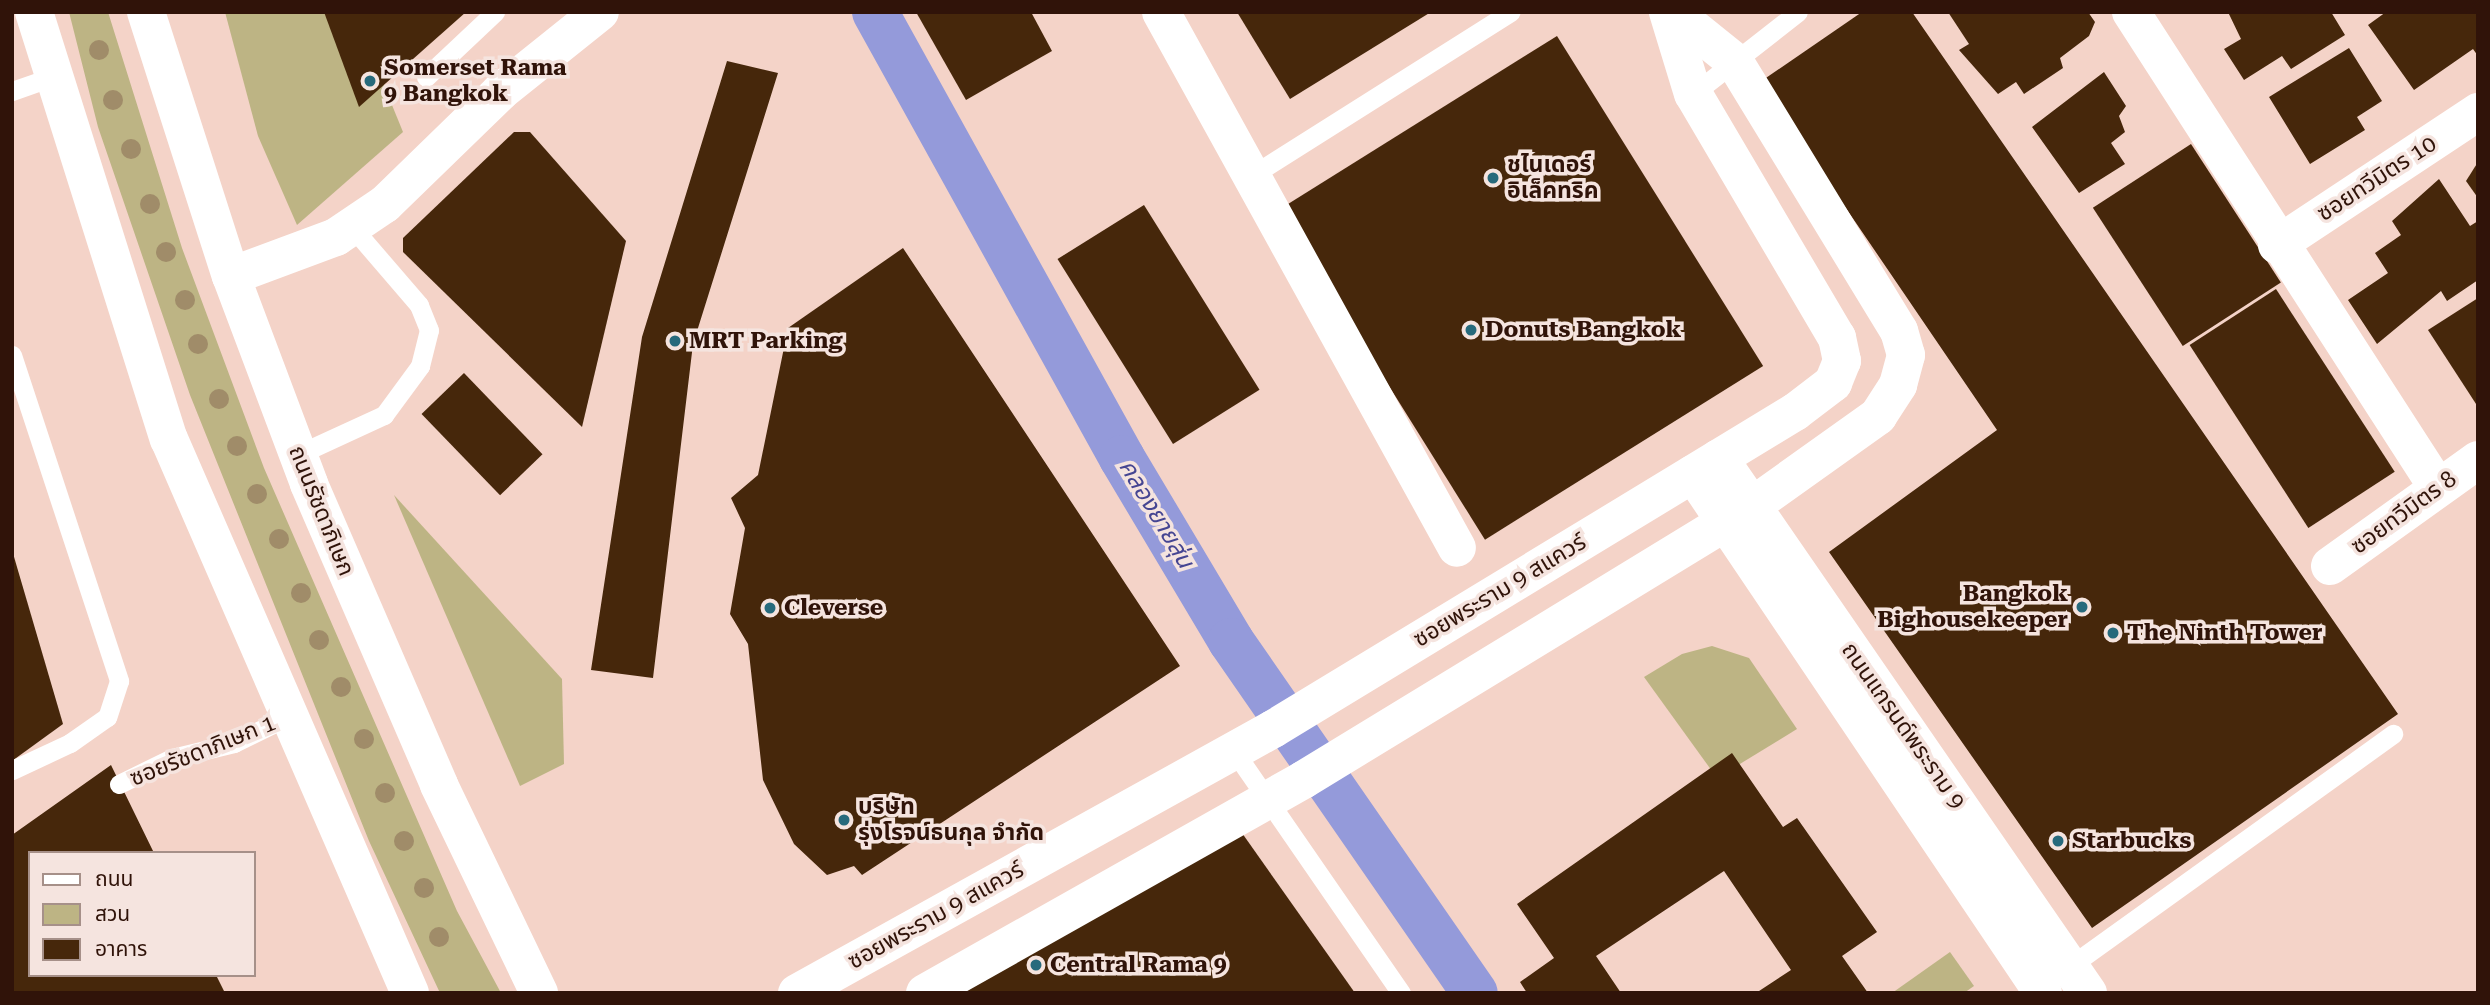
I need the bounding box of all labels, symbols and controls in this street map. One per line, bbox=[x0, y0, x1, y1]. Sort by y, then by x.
place label: Somerset Rama 9 Bangkok bbox=[384, 54, 567, 108]
marker: Somerset Rama 9 Bangkok bbox=[362, 73, 378, 89]
street label: ซอยทวีมิตร 10 bbox=[2312, 130, 2442, 228]
place label: ชไนเดอร์ อิเล็คทริค bbox=[1507, 151, 1599, 205]
marker: ชไนเดอร์ อิเล็คทริค bbox=[1485, 170, 1501, 186]
place label: Donuts Bangkok bbox=[1485, 316, 1681, 344]
marker: Donuts Bangkok bbox=[1463, 322, 1479, 338]
place label: MRT Parking bbox=[689, 327, 843, 355]
marker: MRT Parking bbox=[667, 333, 683, 349]
street label: ถนนรัชดาภิเษก bbox=[282, 442, 360, 580]
water label: คลองยายสุ่น bbox=[1112, 454, 1200, 574]
street label: ซอยทวีมิตร 8 bbox=[2346, 465, 2462, 561]
street label: ซอยพระราม 9 สแควร์ bbox=[1409, 529, 1591, 653]
place label: Bangkok Bighousekeeper bbox=[1877, 580, 2068, 634]
place label: Cleverse bbox=[784, 594, 883, 622]
marker: Bangkok Bighousekeeper bbox=[2074, 599, 2090, 615]
marker: Cleverse bbox=[762, 600, 778, 616]
place label: The Ninth Tower bbox=[2127, 619, 2322, 647]
marker: The Ninth Tower bbox=[2105, 625, 2121, 641]
street label: ถนนแกรนด์พระราม 9 bbox=[1835, 637, 1971, 815]
street label: ซอยรัชดาภิเษก 1 bbox=[126, 709, 280, 793]
place label: บริษัท รุ่งโรจน์ธนกุล จำกัด bbox=[858, 793, 1044, 847]
marker: บริษัท รุ่งโรจน์ธนกุล จำกัด bbox=[836, 812, 852, 828]
place label: Starbucks bbox=[2072, 827, 2191, 855]
marker: Starbucks bbox=[2050, 833, 2066, 849]
legend bbox=[28, 851, 256, 977]
street label: ซอยพระราม 9 สแควร์ bbox=[843, 856, 1029, 976]
text: ถนน bbox=[95, 867, 133, 891]
text: สวน bbox=[95, 902, 130, 926]
text: อาคาร bbox=[95, 937, 147, 961]
place label: Central Rama 9 bbox=[1050, 951, 1227, 979]
marker: Central Rama 9 bbox=[1028, 957, 1044, 973]

